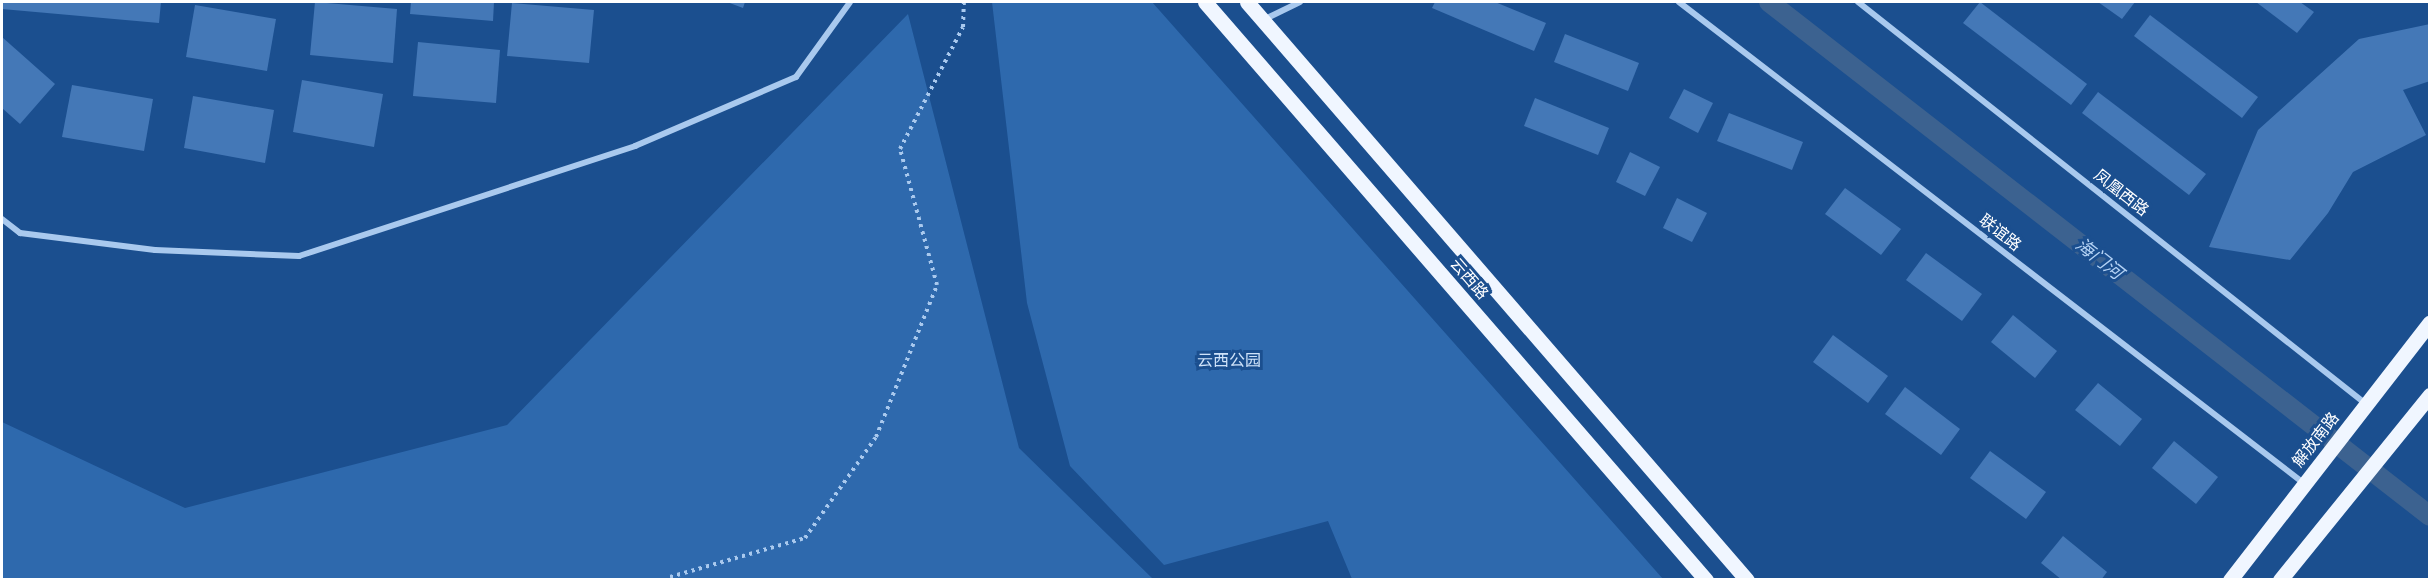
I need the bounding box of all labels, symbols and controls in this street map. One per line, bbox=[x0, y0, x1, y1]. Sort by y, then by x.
street label: 凤凰西路 bbox=[2090, 166, 2152, 220]
street label: 联谊路 bbox=[1975, 211, 2025, 255]
water label: 海门河 bbox=[2071, 234, 2127, 284]
street label: 云西路 bbox=[1446, 255, 1492, 303]
park label: 云西公园 bbox=[1197, 351, 1261, 371]
street label: 解放南路 bbox=[2289, 409, 2343, 471]

